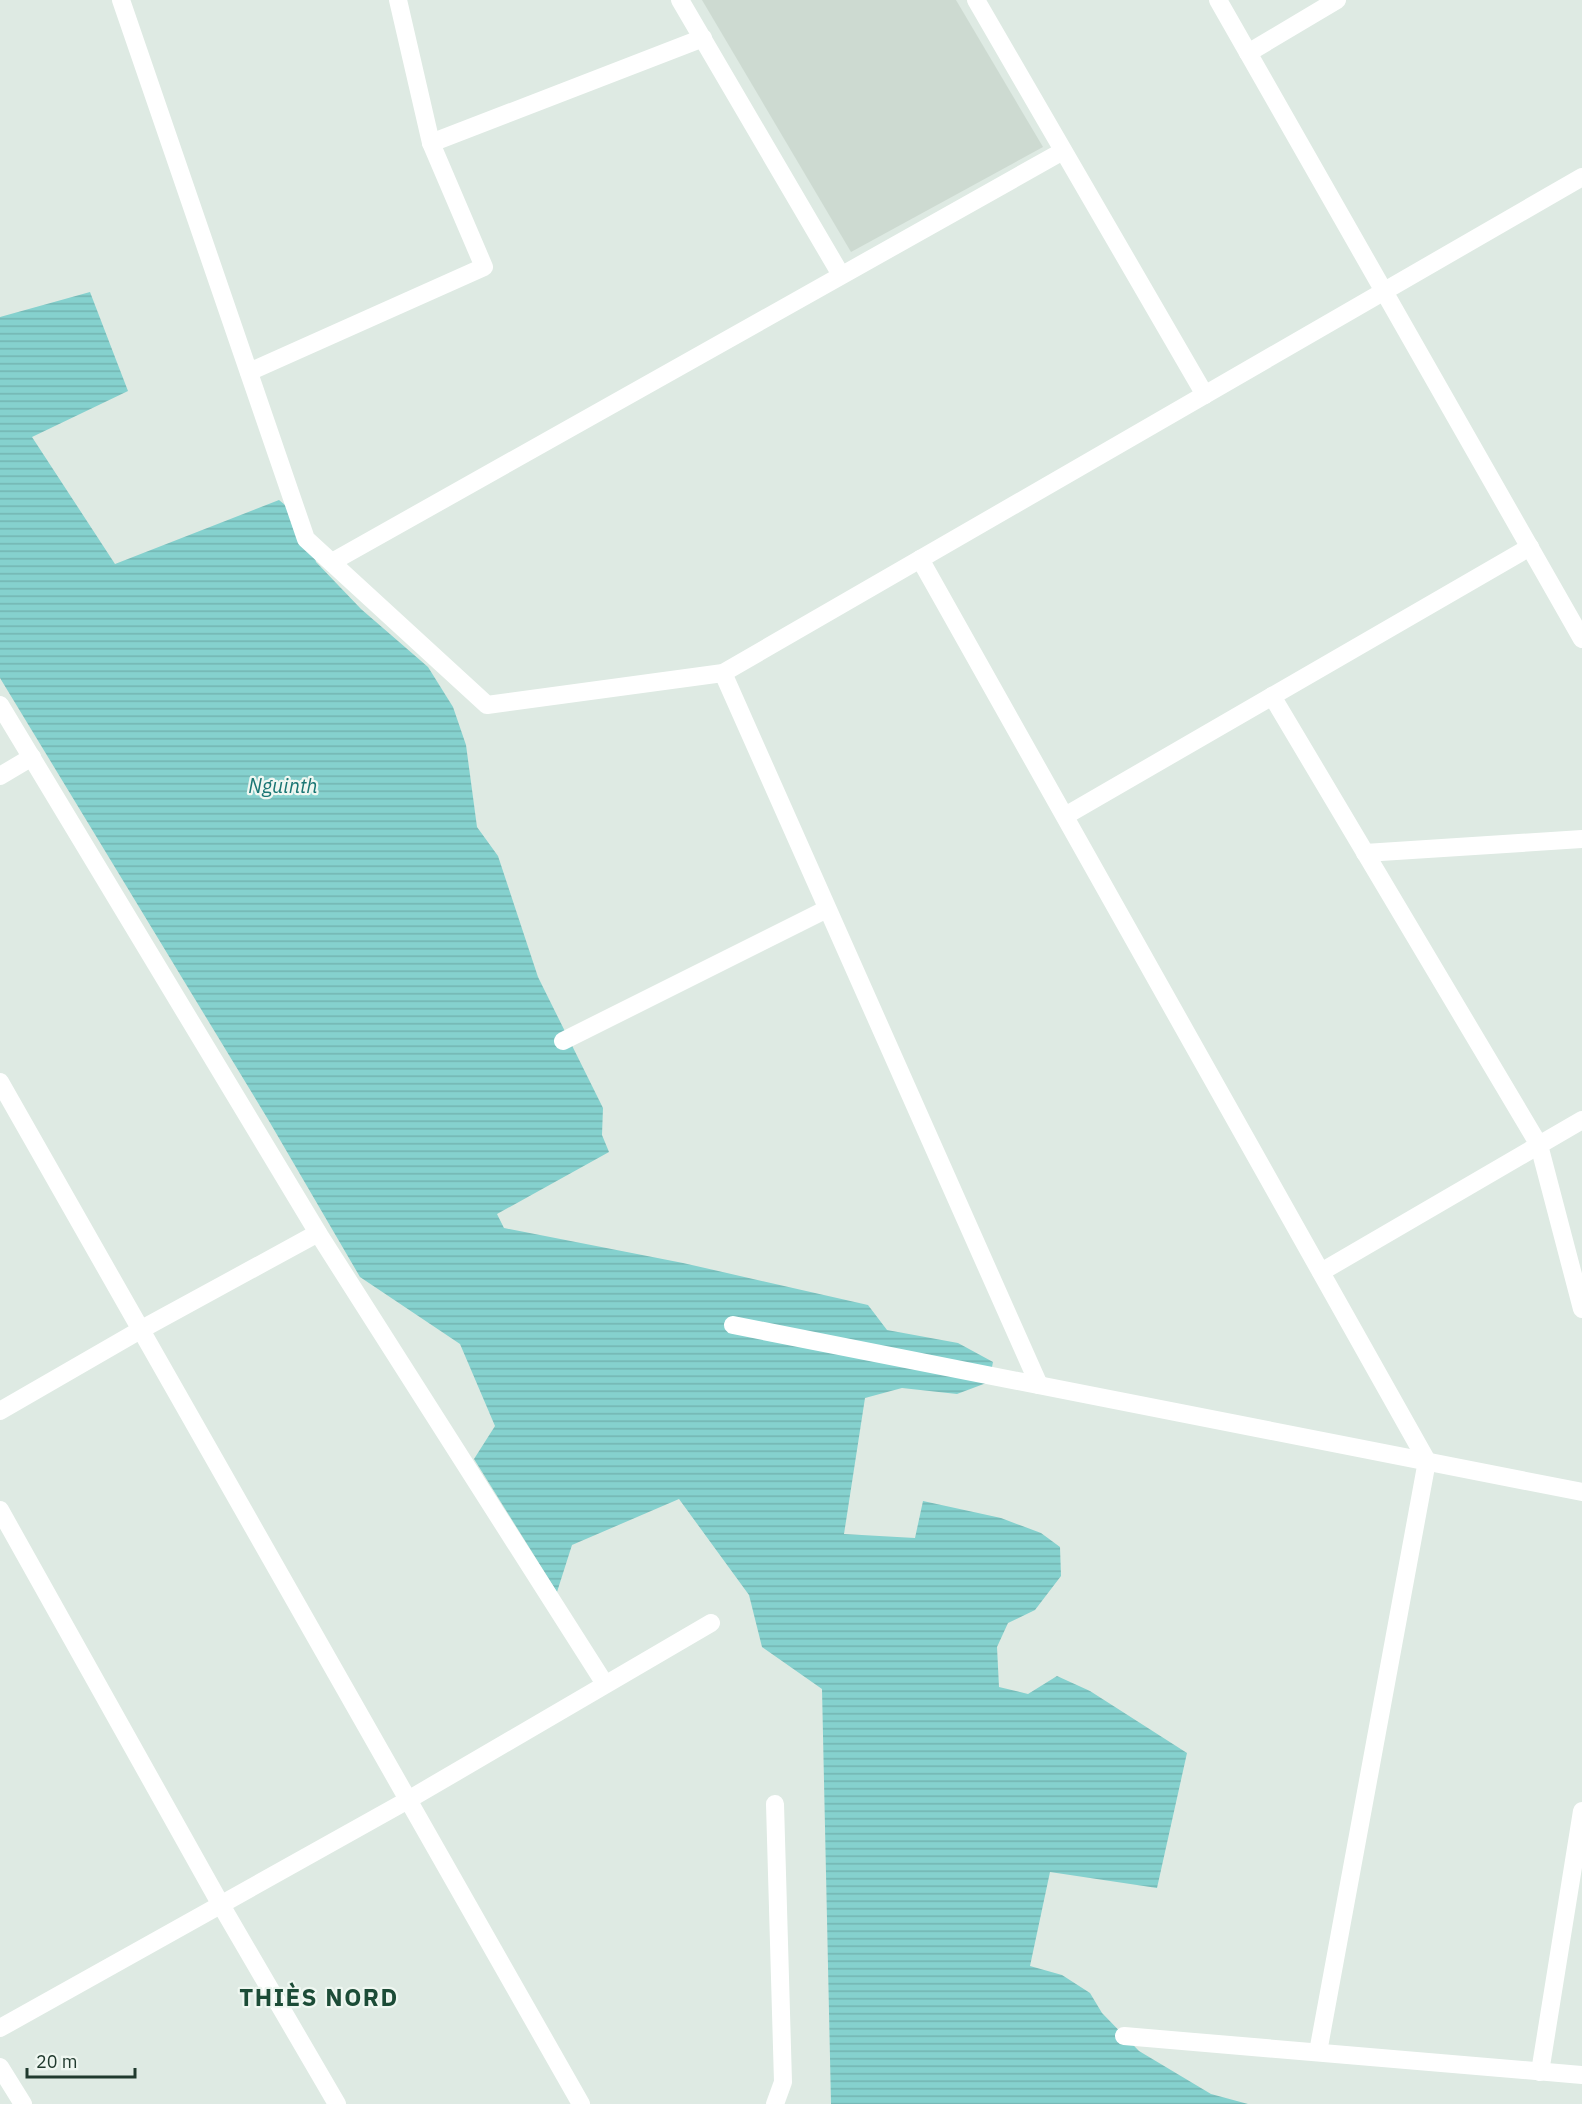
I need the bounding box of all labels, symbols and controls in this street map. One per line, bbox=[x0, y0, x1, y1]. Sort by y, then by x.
water label: Nguinth bbox=[248, 772, 318, 799]
district label: THIÈS NORD bbox=[239, 1981, 399, 2013]
scale bar bbox=[27, 2041, 135, 2079]
text: 20 m bbox=[36, 2050, 78, 2073]

